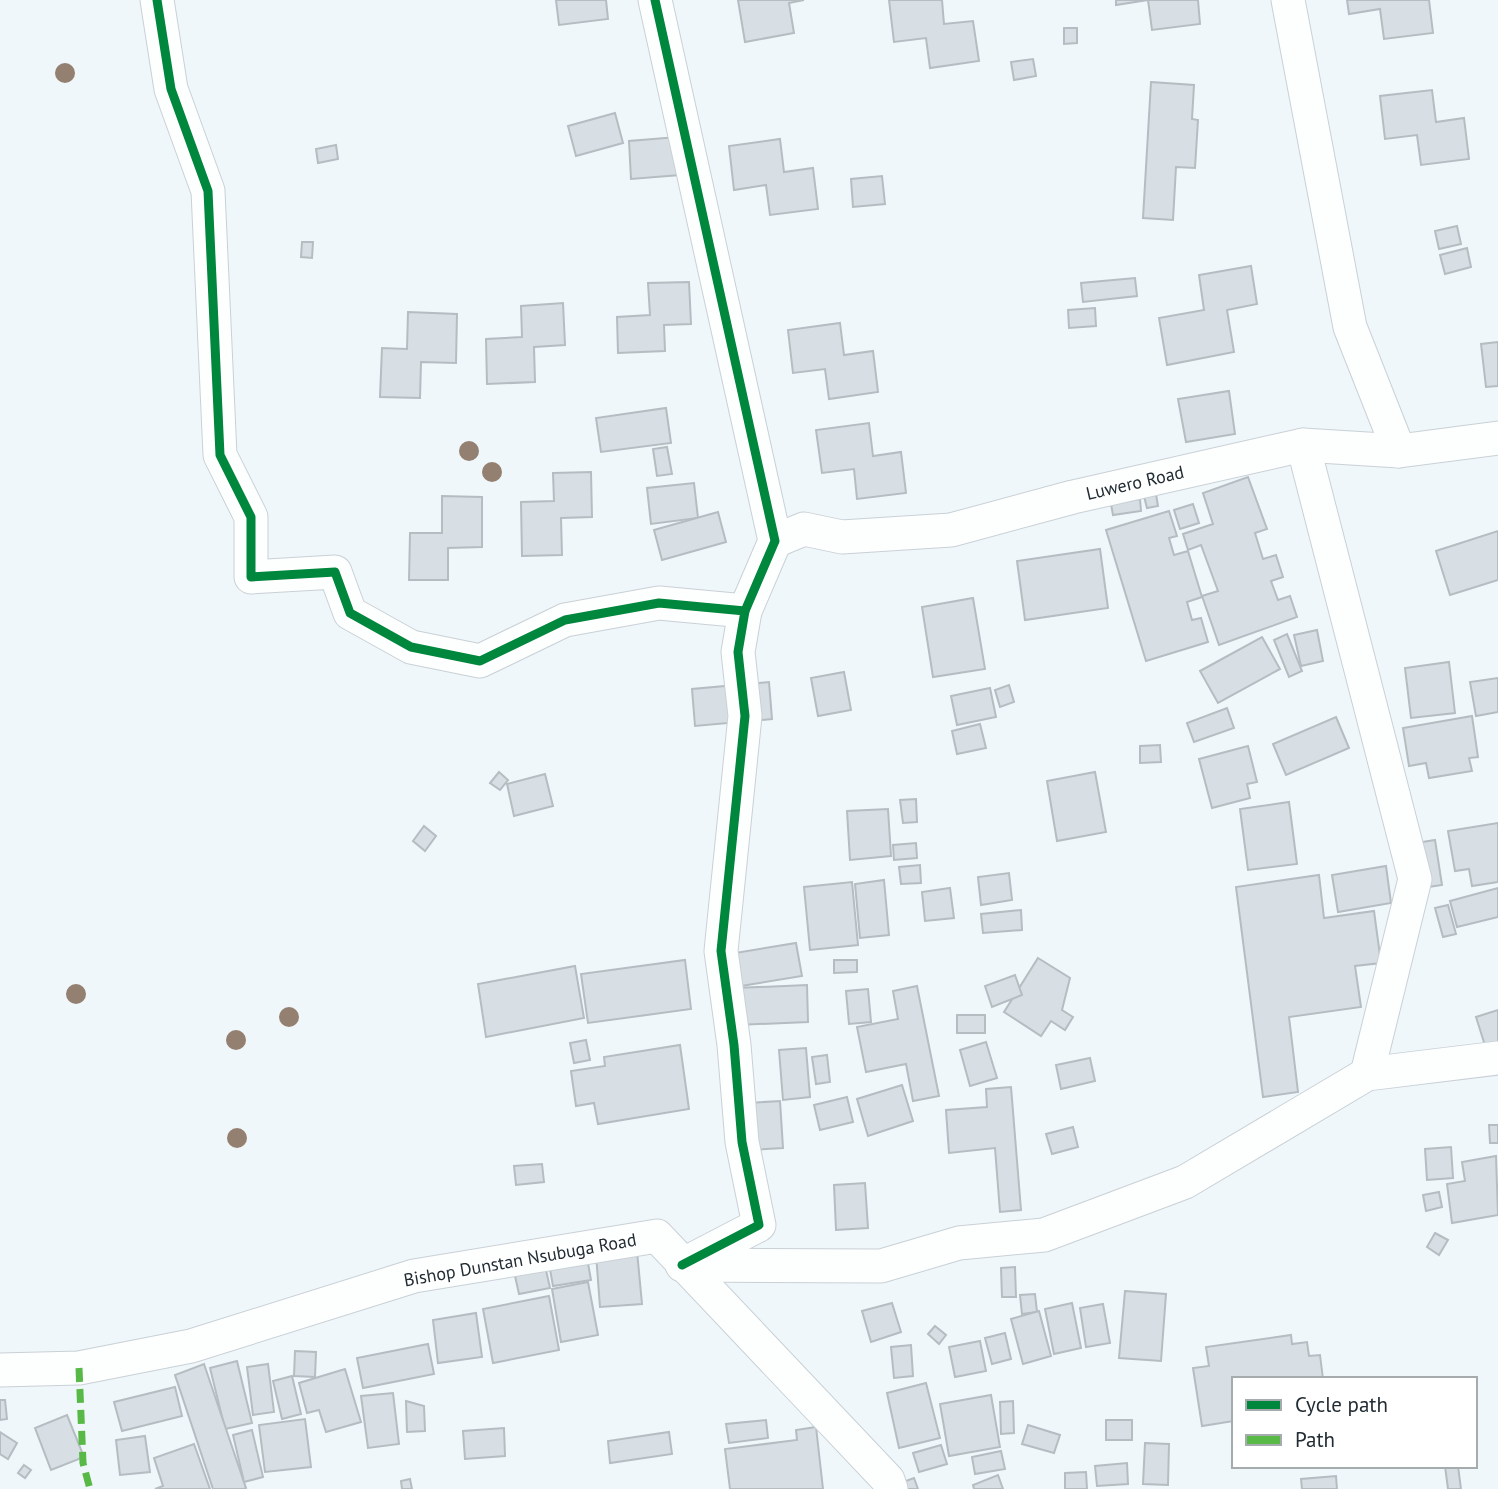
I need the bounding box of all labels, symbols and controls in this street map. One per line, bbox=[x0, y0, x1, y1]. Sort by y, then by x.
street label: Luwero Road bbox=[1084, 460, 1186, 505]
street label: Bishop Dunstan Nsubuga Road bbox=[402, 1228, 638, 1291]
legend bbox=[1232, 1377, 1477, 1468]
text: Cycle path bbox=[1295, 1391, 1388, 1418]
text: Path bbox=[1295, 1426, 1335, 1453]

